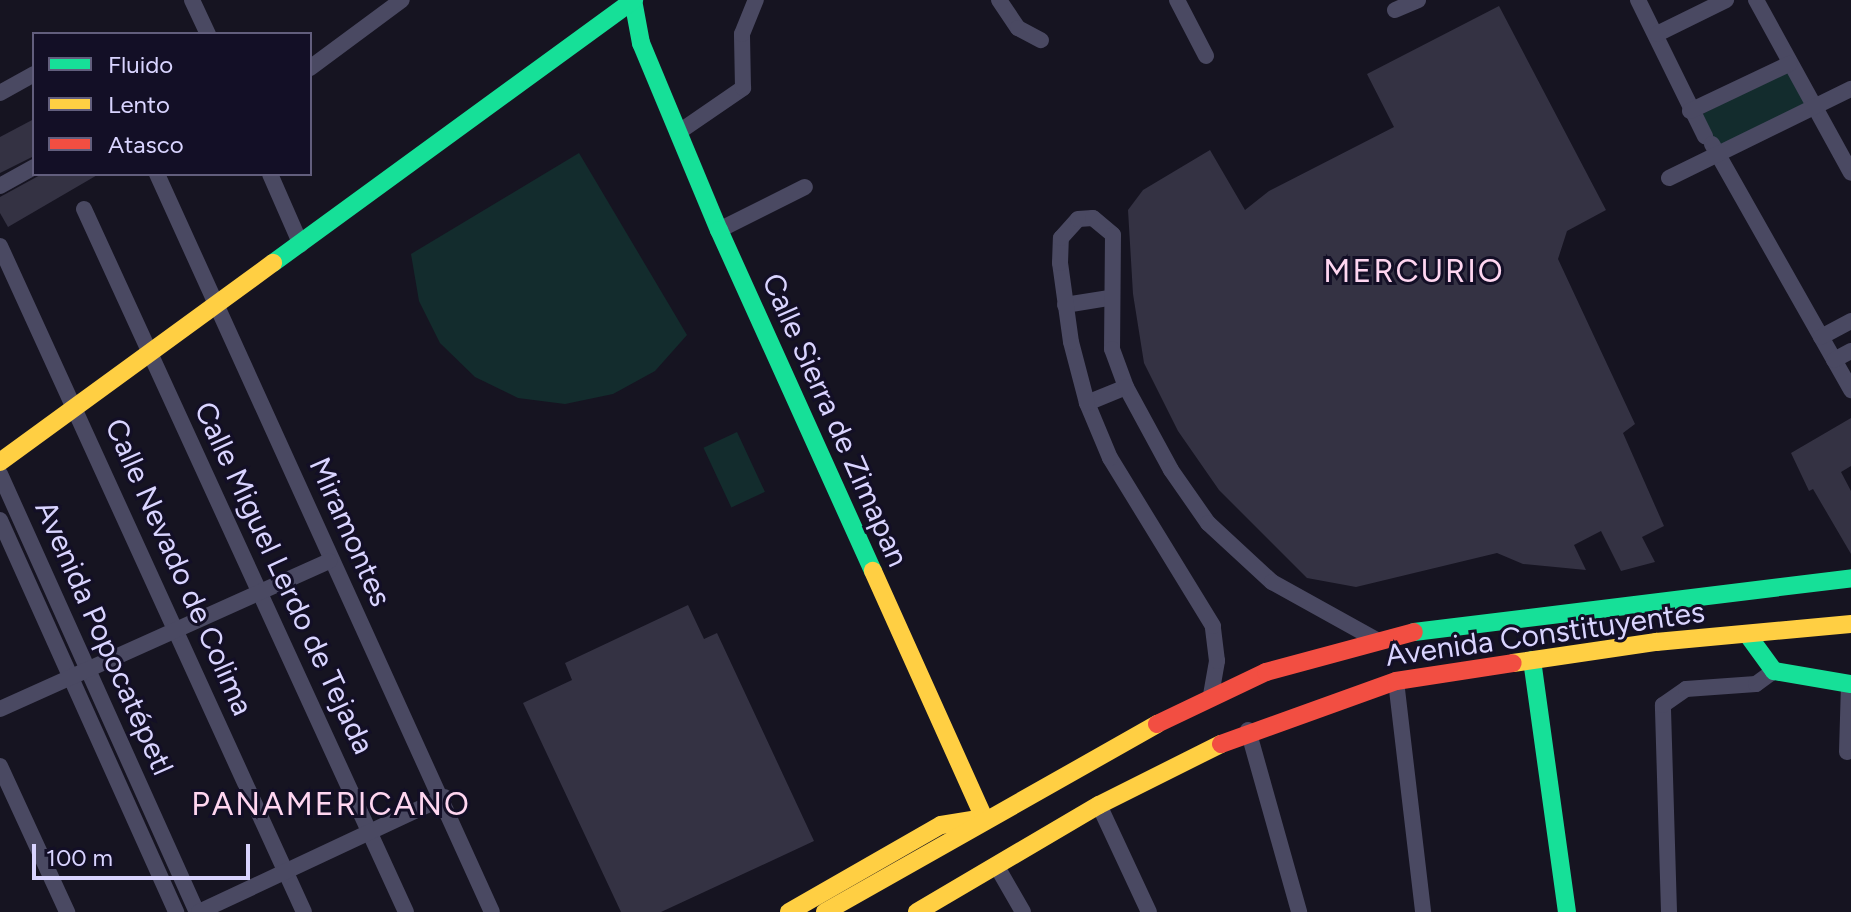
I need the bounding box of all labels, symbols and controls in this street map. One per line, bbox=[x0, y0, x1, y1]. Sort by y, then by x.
legend bbox=[32, 32, 312, 176]
text: Fluido bbox=[108, 50, 173, 79]
text: Lento bbox=[108, 90, 170, 119]
text: Atasco bbox=[108, 130, 184, 159]
district label: MERCURIO bbox=[1323, 252, 1505, 290]
street label: Calle Sierra de Zimapan bbox=[754, 268, 916, 572]
street label: Calle Miguel Lerdo de Tejada bbox=[186, 396, 382, 760]
street label: Calle Nevado de Colima bbox=[97, 413, 261, 721]
street label: Miramontes bbox=[301, 452, 399, 612]
street label: Avenida Popocatépetl bbox=[27, 495, 181, 781]
street label: Avenida Constituyentes bbox=[1383, 594, 1707, 674]
district label: PANAMERICANO bbox=[191, 785, 471, 823]
scale bar bbox=[36, 828, 254, 878]
text: 100 m bbox=[46, 843, 113, 872]

